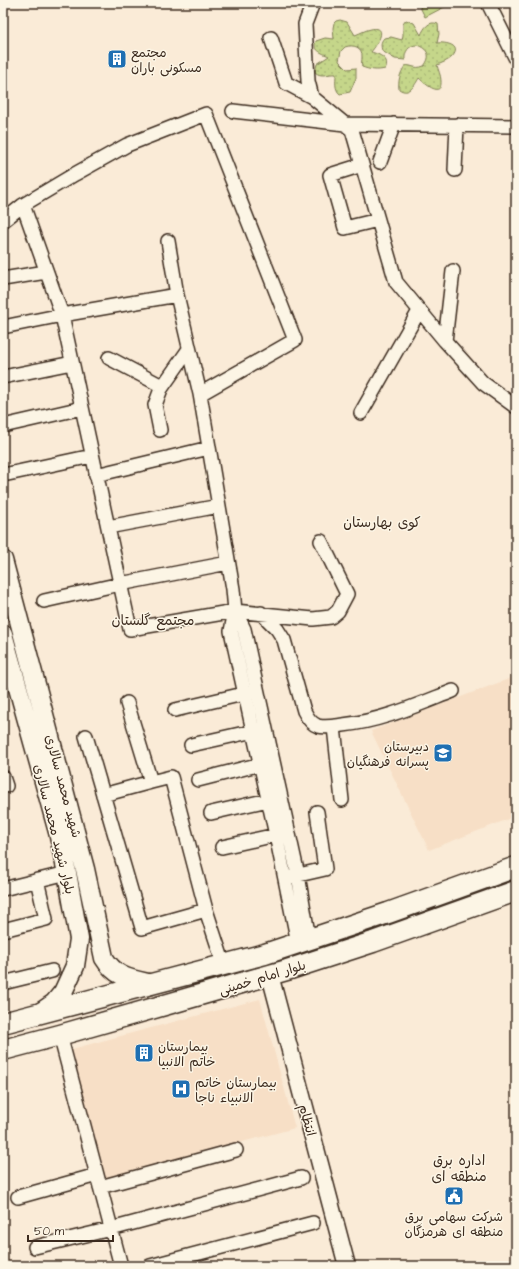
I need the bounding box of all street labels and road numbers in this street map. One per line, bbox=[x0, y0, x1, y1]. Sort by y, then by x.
street label: شهید محمد سالاری bbox=[41, 733, 85, 840]
street label: بلوار شهید محمد سالاری bbox=[29, 762, 79, 896]
street label: بلوار امام خمینی bbox=[217, 956, 308, 1001]
street label: انتظام bbox=[293, 1102, 320, 1138]

